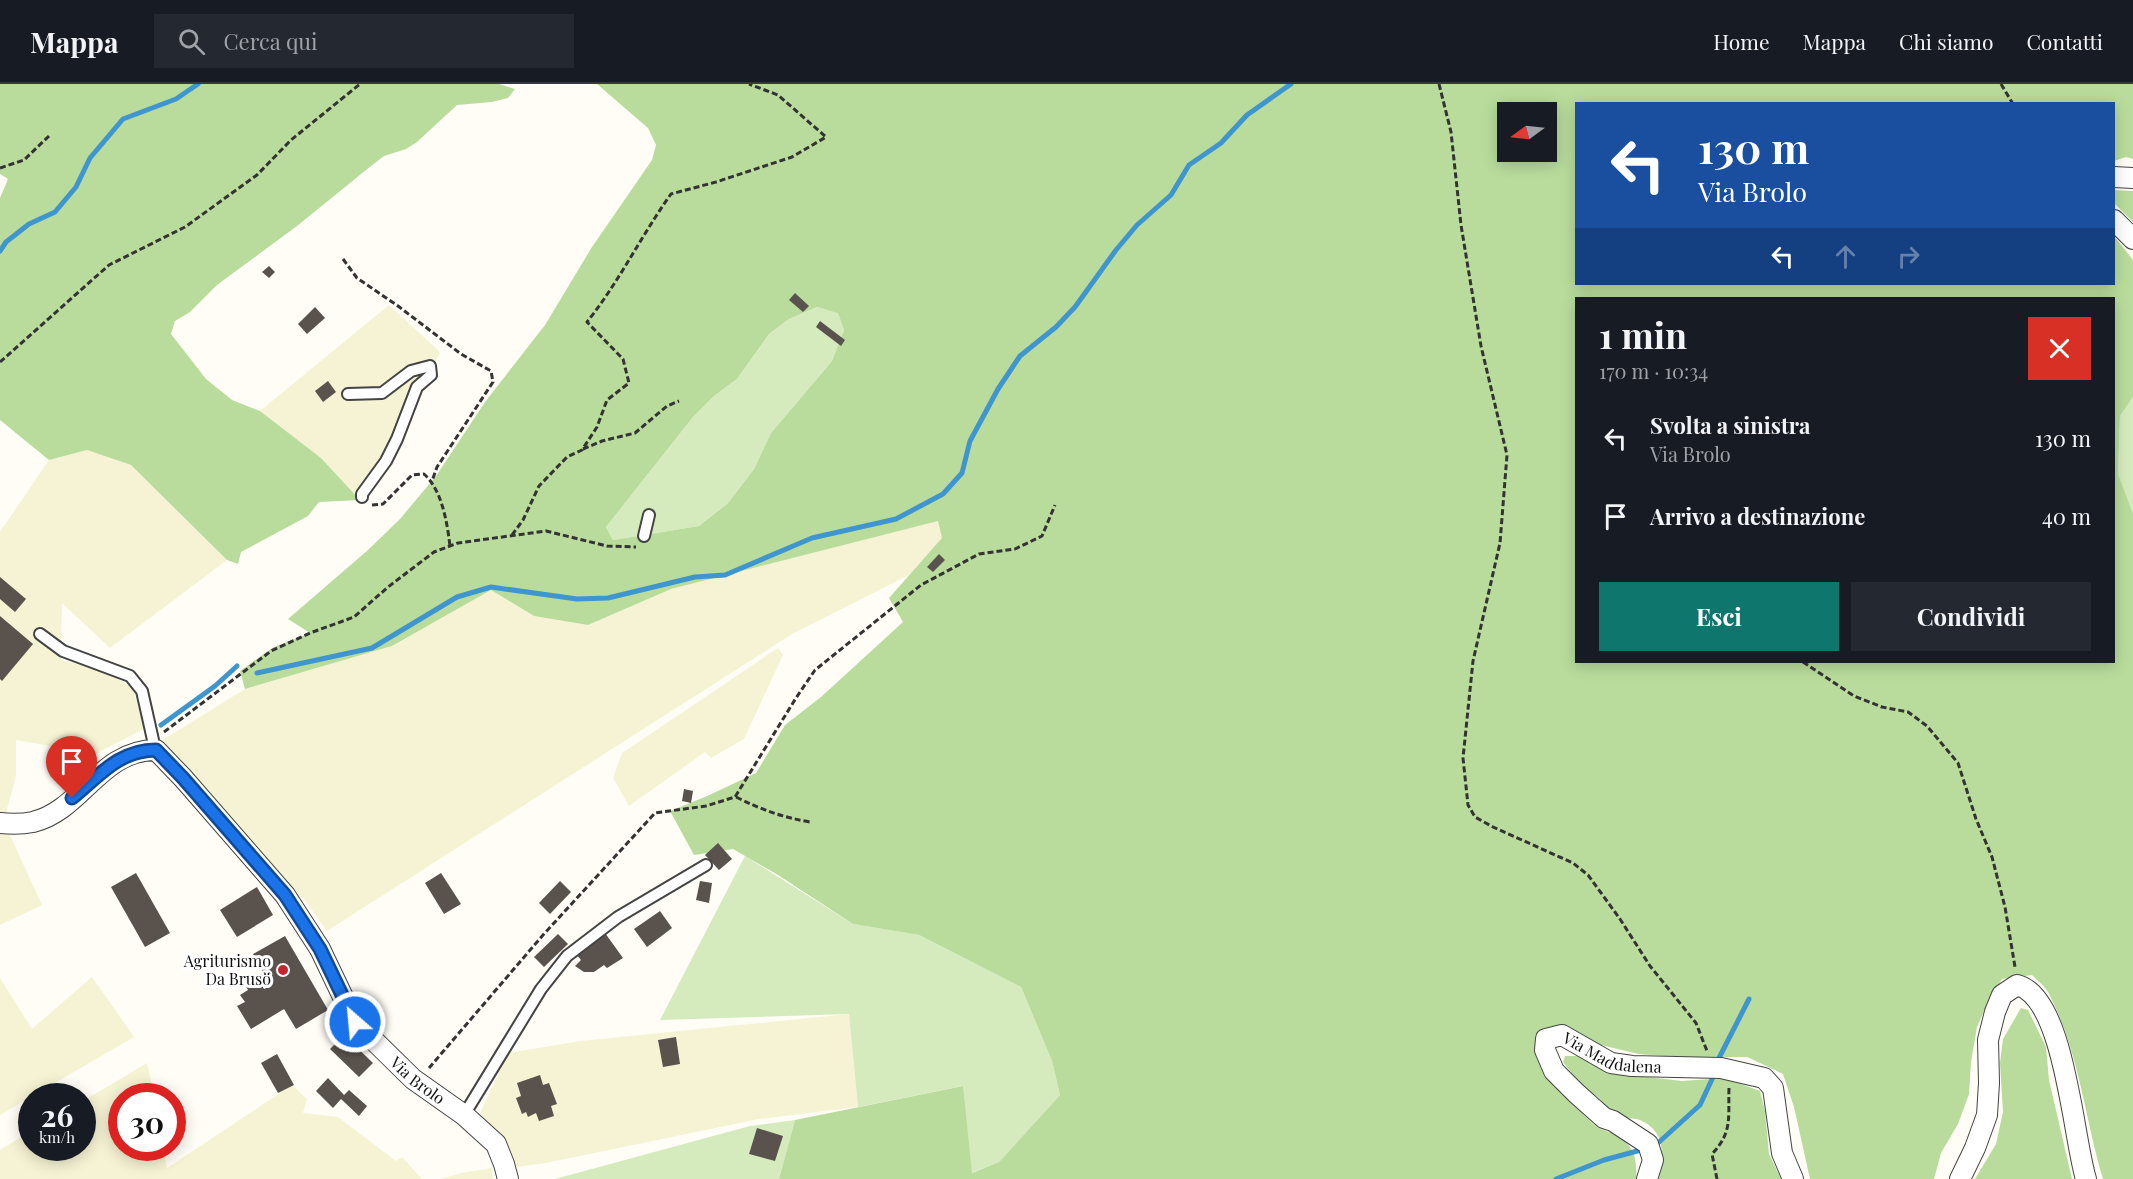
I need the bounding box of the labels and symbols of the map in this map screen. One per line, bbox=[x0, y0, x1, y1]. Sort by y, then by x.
north arrow bbox=[1497, 102, 1557, 162]
pin bbox=[46, 736, 97, 798]
place label: Agriturismo Da Brusö bbox=[183, 950, 271, 989]
marker: Agriturismo Da Brusö bbox=[276, 963, 290, 977]
position arrow bbox=[323, 990, 387, 1054]
street label: Via Maddalena bbox=[1558, 1026, 1662, 1077]
street label: Via Brolo bbox=[385, 1051, 450, 1109]
speed limit sign: 30 bbox=[108, 1083, 186, 1161]

